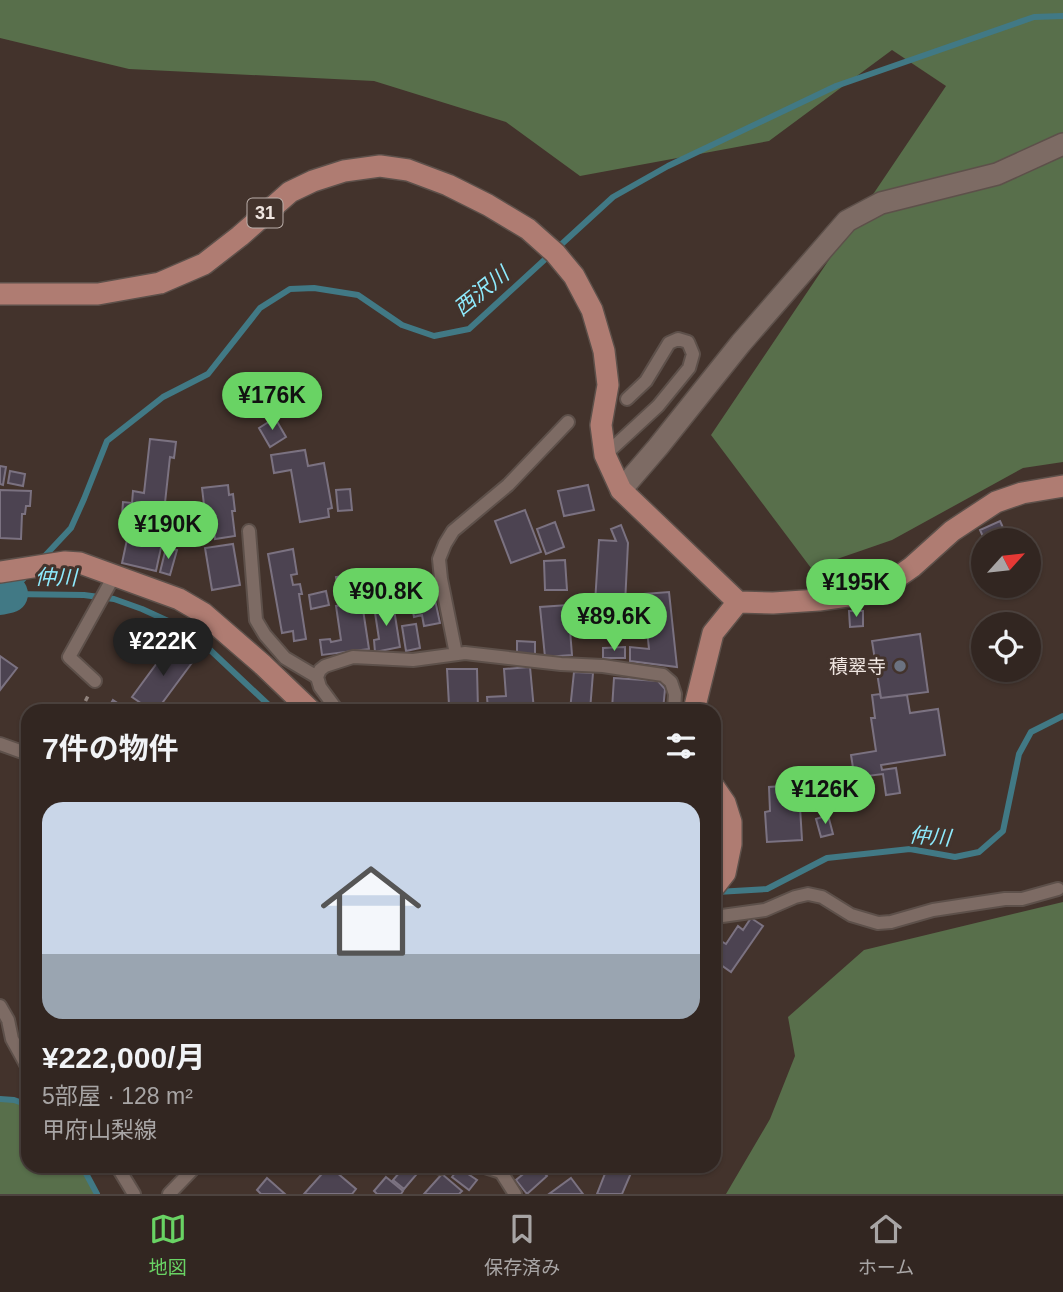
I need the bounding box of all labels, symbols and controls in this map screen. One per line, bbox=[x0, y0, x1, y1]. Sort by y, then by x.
road number: 31 bbox=[247, 198, 282, 228]
water label: 西沢川 bbox=[449, 261, 514, 320]
pin: ¥176K bbox=[223, 372, 321, 432]
text: ¥176K bbox=[238, 382, 306, 408]
pin: ¥190K bbox=[119, 502, 217, 561]
text: ¥190K bbox=[134, 511, 202, 537]
north arrow bbox=[971, 528, 1041, 598]
map controls bbox=[971, 528, 1041, 682]
pin: ¥195K bbox=[807, 560, 905, 619]
water label: 仲川 bbox=[35, 565, 79, 589]
pin: ¥90.8K bbox=[329, 568, 443, 628]
text: ¥195K bbox=[822, 569, 890, 595]
text: ¥90.8K bbox=[349, 578, 423, 604]
pin: ¥89.6K bbox=[557, 594, 671, 653]
text: ¥89.6K bbox=[577, 603, 651, 629]
button: locate bbox=[971, 612, 1041, 682]
pin: ¥222K bbox=[114, 618, 212, 678]
text: ¥222K bbox=[129, 628, 197, 654]
place label: 積翠寺 bbox=[829, 656, 886, 677]
marker: 積翠寺 bbox=[892, 658, 908, 674]
icon: filters bbox=[662, 727, 700, 765]
text: 7件の物件 bbox=[42, 732, 179, 765]
pin: ¥126K bbox=[776, 766, 874, 826]
text: ¥126K bbox=[791, 776, 859, 802]
water label: 仲川 bbox=[908, 823, 954, 849]
icon: home bbox=[308, 848, 434, 974]
text: ¥222,000/月 bbox=[42, 1041, 205, 1074]
text: 5部屋 · 128 m² bbox=[42, 1083, 193, 1109]
text: 甲府山梨線 bbox=[42, 1117, 157, 1143]
tab: 地図 bbox=[149, 1210, 187, 1279]
tab: 保存済み bbox=[484, 1210, 560, 1279]
tab: ホーム bbox=[858, 1210, 914, 1279]

